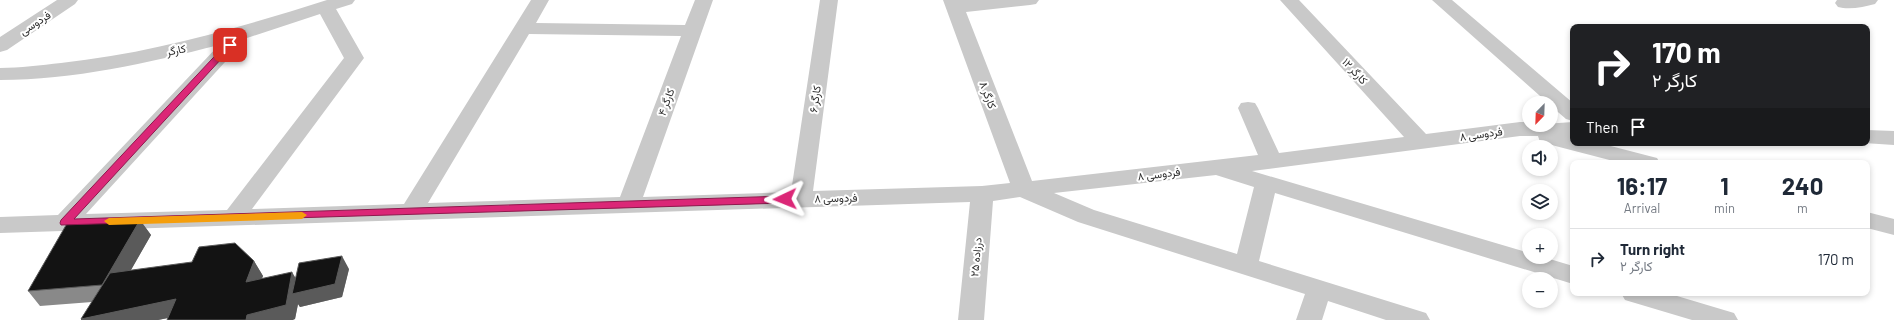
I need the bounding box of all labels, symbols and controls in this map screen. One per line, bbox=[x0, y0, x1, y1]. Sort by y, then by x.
street label: فردوسی bbox=[17, 8, 53, 38]
pin bbox=[213, 28, 247, 62]
icon: arrive bbox=[219, 34, 241, 56]
text: 170 m bbox=[1652, 35, 1721, 69]
icon: right bbox=[1586, 40, 1638, 92]
street label: کارگر bbox=[164, 41, 187, 59]
street label: کارگر ۱۲ bbox=[1339, 55, 1371, 87]
text: کارگر ۲ bbox=[1652, 69, 1697, 91]
street label: کارگر ۸ bbox=[976, 79, 1000, 111]
street label: کارگر ۶ bbox=[806, 84, 824, 113]
street label: کارگر ۴ bbox=[655, 86, 677, 118]
north arrow bbox=[1522, 96, 1558, 132]
map controls bbox=[1522, 96, 1558, 308]
icon: arrive bbox=[1627, 116, 1649, 138]
text: Then bbox=[1586, 118, 1619, 136]
street label: فردوسی ۸ bbox=[1459, 124, 1503, 144]
button: sound bbox=[1522, 140, 1558, 176]
street label: فردوسی ۸ bbox=[1137, 164, 1181, 184]
text: 16:17 bbox=[1617, 171, 1667, 200]
text: 1 bbox=[1720, 171, 1729, 200]
text: 240 bbox=[1782, 171, 1823, 200]
position arrow bbox=[764, 178, 806, 220]
button: layers bbox=[1522, 184, 1558, 220]
street label: فردوسی ۸ bbox=[814, 191, 858, 205]
text: Arrival bbox=[1624, 200, 1660, 216]
text: min bbox=[1714, 200, 1735, 216]
text: m bbox=[1797, 200, 1808, 216]
button: + bbox=[1522, 228, 1558, 264]
street label: درزاده ۲۵ bbox=[967, 237, 985, 277]
text: Turn right bbox=[1620, 240, 1685, 258]
icon: right bbox=[1586, 248, 1608, 270]
text: 170 m bbox=[1818, 250, 1854, 268]
text: کارگر ۲ bbox=[1620, 258, 1653, 274]
button: − bbox=[1522, 272, 1558, 308]

